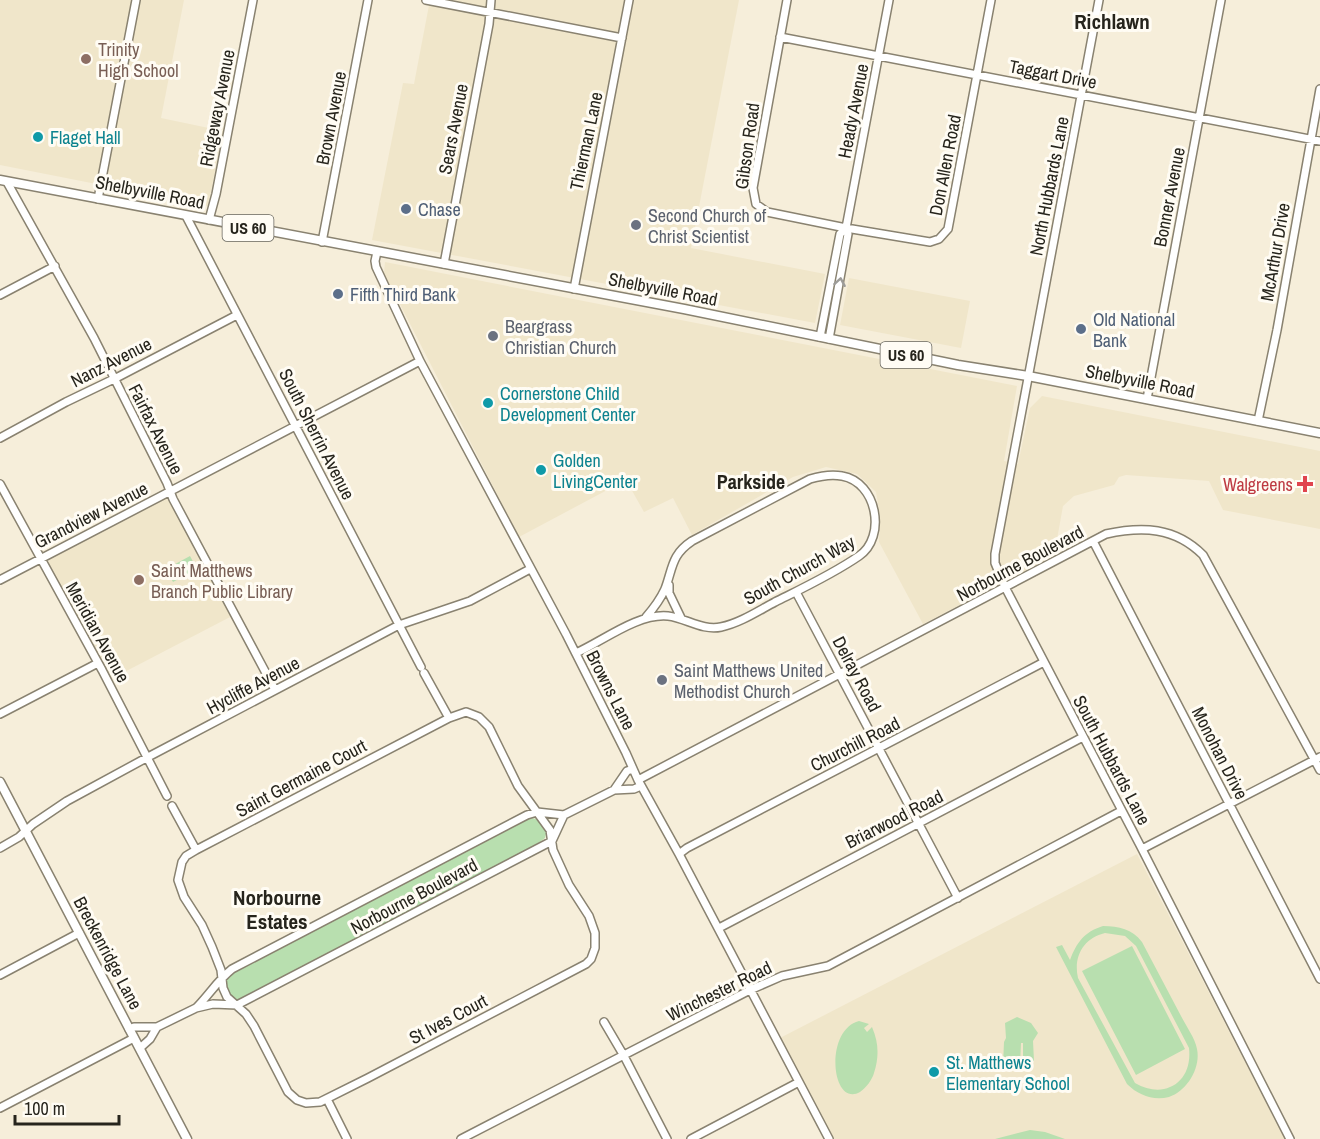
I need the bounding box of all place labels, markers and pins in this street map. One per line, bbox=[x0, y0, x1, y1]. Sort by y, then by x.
place label: Trinity High School bbox=[98, 37, 178, 83]
marker: Trinity High School bbox=[79, 52, 93, 66]
place label: Flaget Hall bbox=[50, 125, 121, 150]
marker: Flaget Hall bbox=[31, 130, 45, 144]
place label: Chase bbox=[418, 197, 461, 222]
marker: Chase bbox=[399, 202, 413, 216]
place label: Second Church of Christ Scientist bbox=[648, 203, 767, 249]
marker: Second Church of Christ Scientist bbox=[629, 218, 643, 232]
place label: Fifth Third Bank bbox=[350, 282, 456, 307]
marker: Fifth Third Bank bbox=[331, 287, 345, 301]
place label: Old National Bank bbox=[1093, 307, 1175, 353]
place label: Beargrass Christian Church bbox=[505, 314, 617, 360]
marker: Old National Bank bbox=[1074, 322, 1088, 336]
marker: Beargrass Christian Church bbox=[486, 329, 500, 343]
place label: Cornerstone Child Development Center bbox=[500, 381, 635, 427]
marker: Cornerstone Child Development Center bbox=[481, 396, 495, 410]
place label: Golden LivingCenter bbox=[553, 448, 638, 494]
marker: Golden LivingCenter bbox=[534, 463, 548, 477]
place label: Walgreens bbox=[1223, 472, 1293, 497]
marker: Walgreens bbox=[1298, 477, 1312, 491]
place label: Saint Matthews Branch Public Library bbox=[151, 558, 294, 604]
marker: Saint Matthews Branch Public Library bbox=[132, 573, 146, 587]
place label: Saint Matthews United Methodist Church bbox=[674, 658, 823, 704]
marker: Saint Matthews United Methodist Church bbox=[655, 673, 669, 687]
place label: St. Matthews Elementary School bbox=[946, 1050, 1070, 1096]
marker: St. Matthews Elementary School bbox=[927, 1065, 941, 1079]

